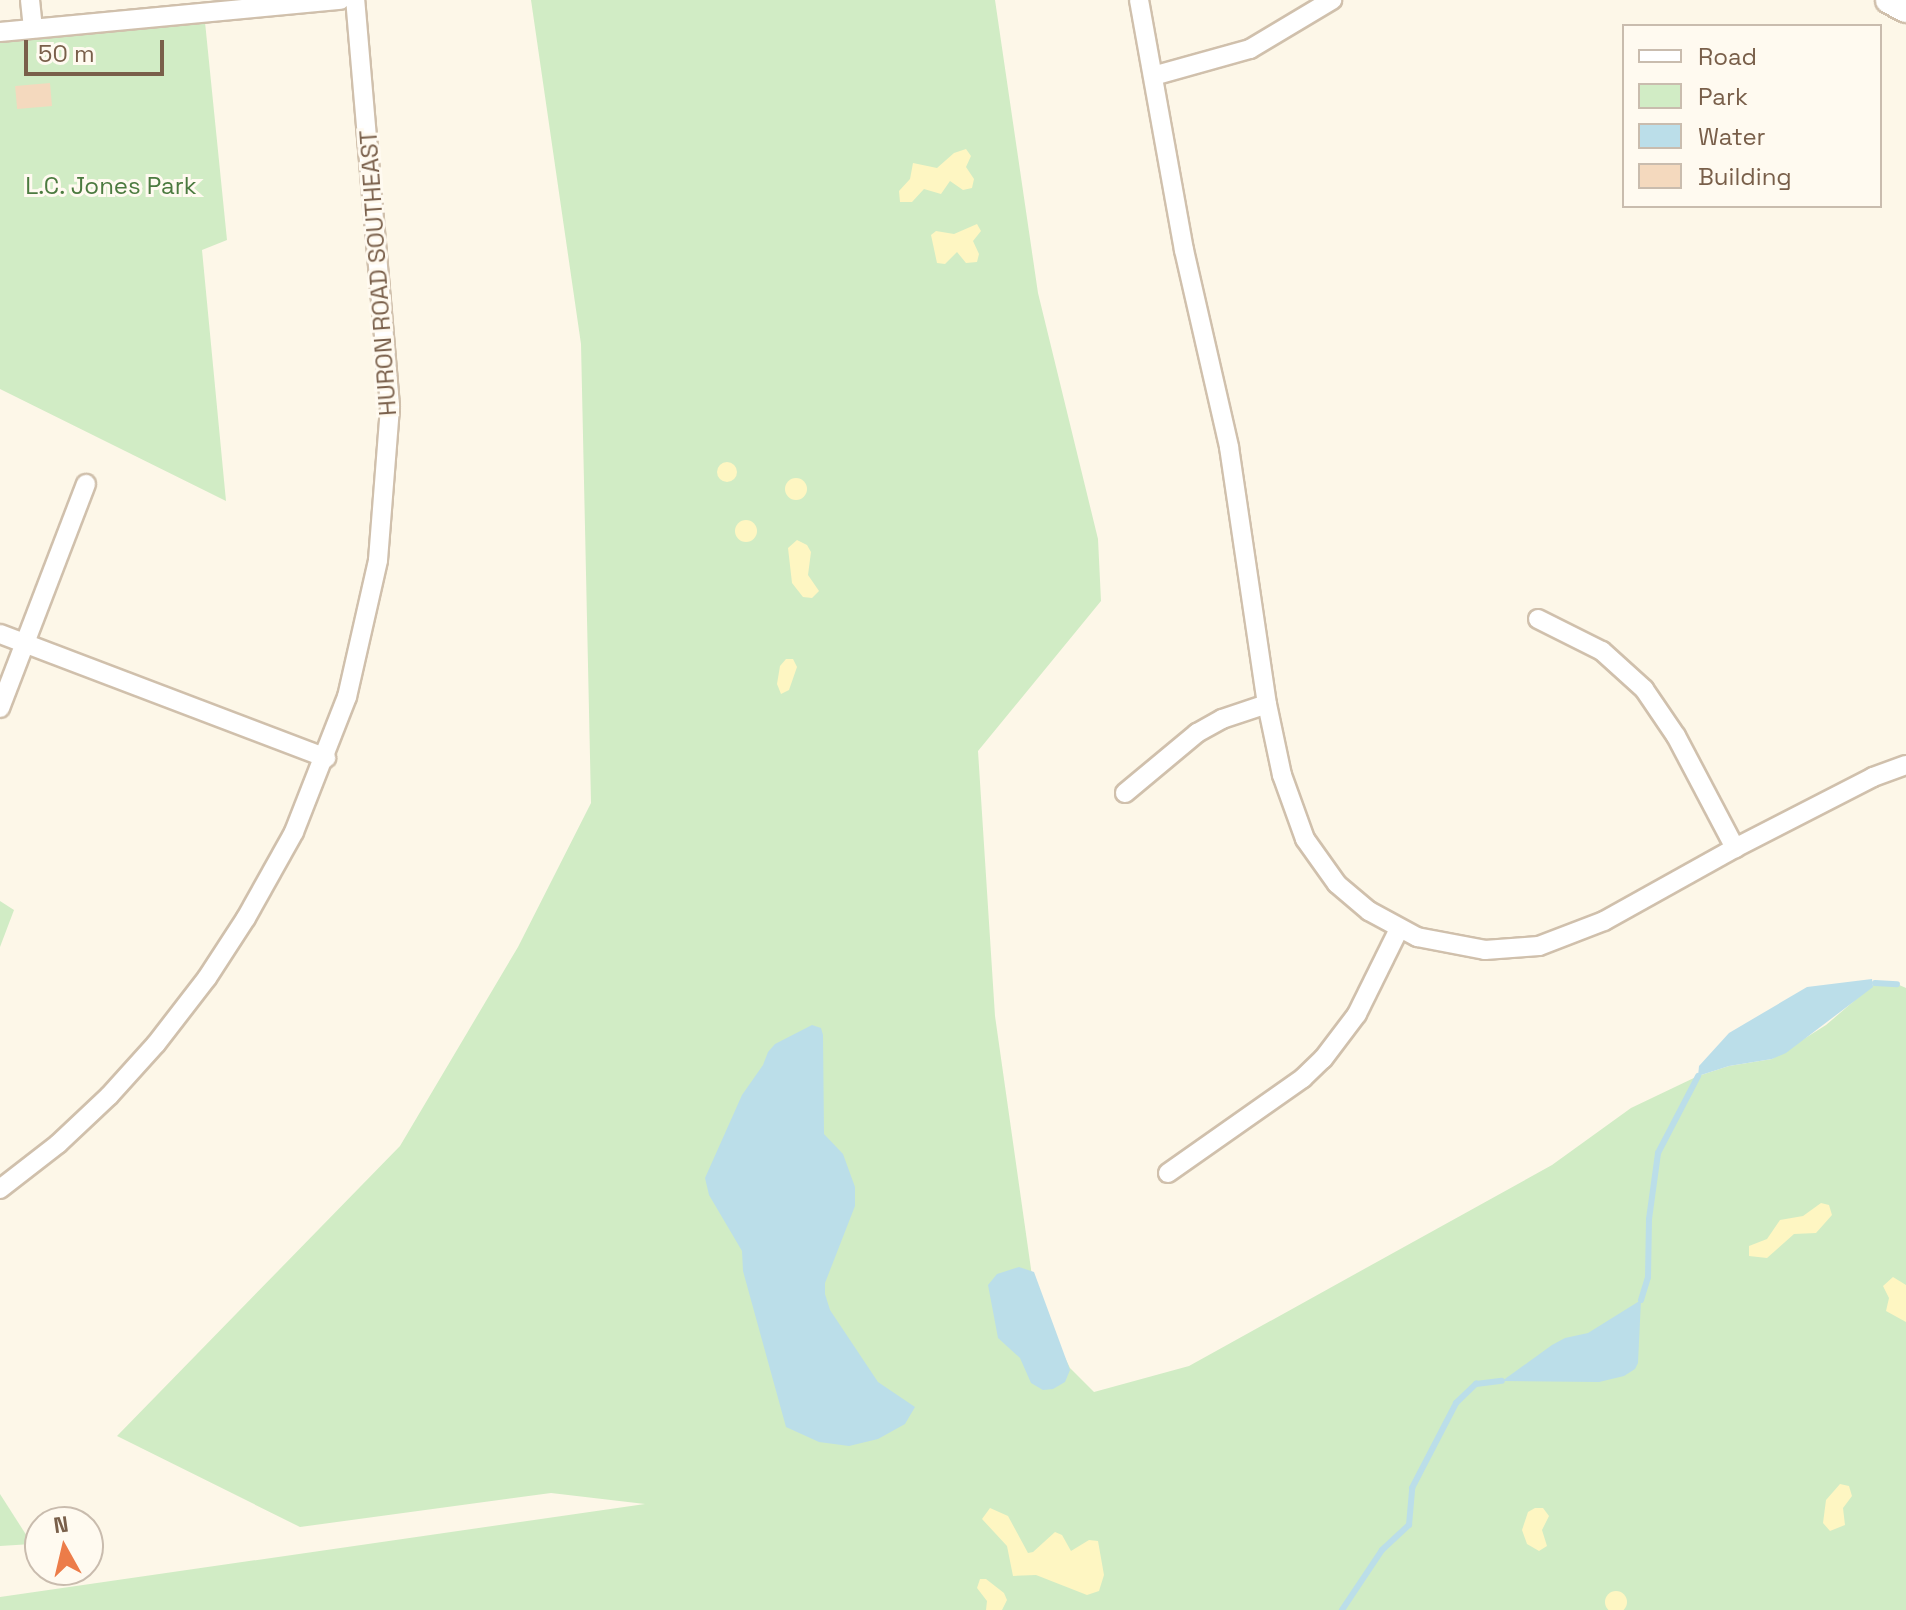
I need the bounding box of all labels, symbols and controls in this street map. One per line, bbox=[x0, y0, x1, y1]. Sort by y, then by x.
scale bar bbox=[28, 24, 168, 74]
legend bbox=[1622, 24, 1882, 208]
text: 50 m bbox=[38, 38, 95, 69]
text: Road bbox=[1698, 41, 1757, 72]
text: Park bbox=[1698, 81, 1748, 112]
text: Water bbox=[1698, 121, 1766, 152]
street label: HURON ROAD SOUTHEAST bbox=[354, 129, 402, 417]
text: Building bbox=[1698, 161, 1792, 192]
park label: L.C. Jones Park bbox=[25, 172, 197, 200]
north arrow bbox=[24, 1506, 104, 1586]
text: N bbox=[52, 1509, 70, 1539]

